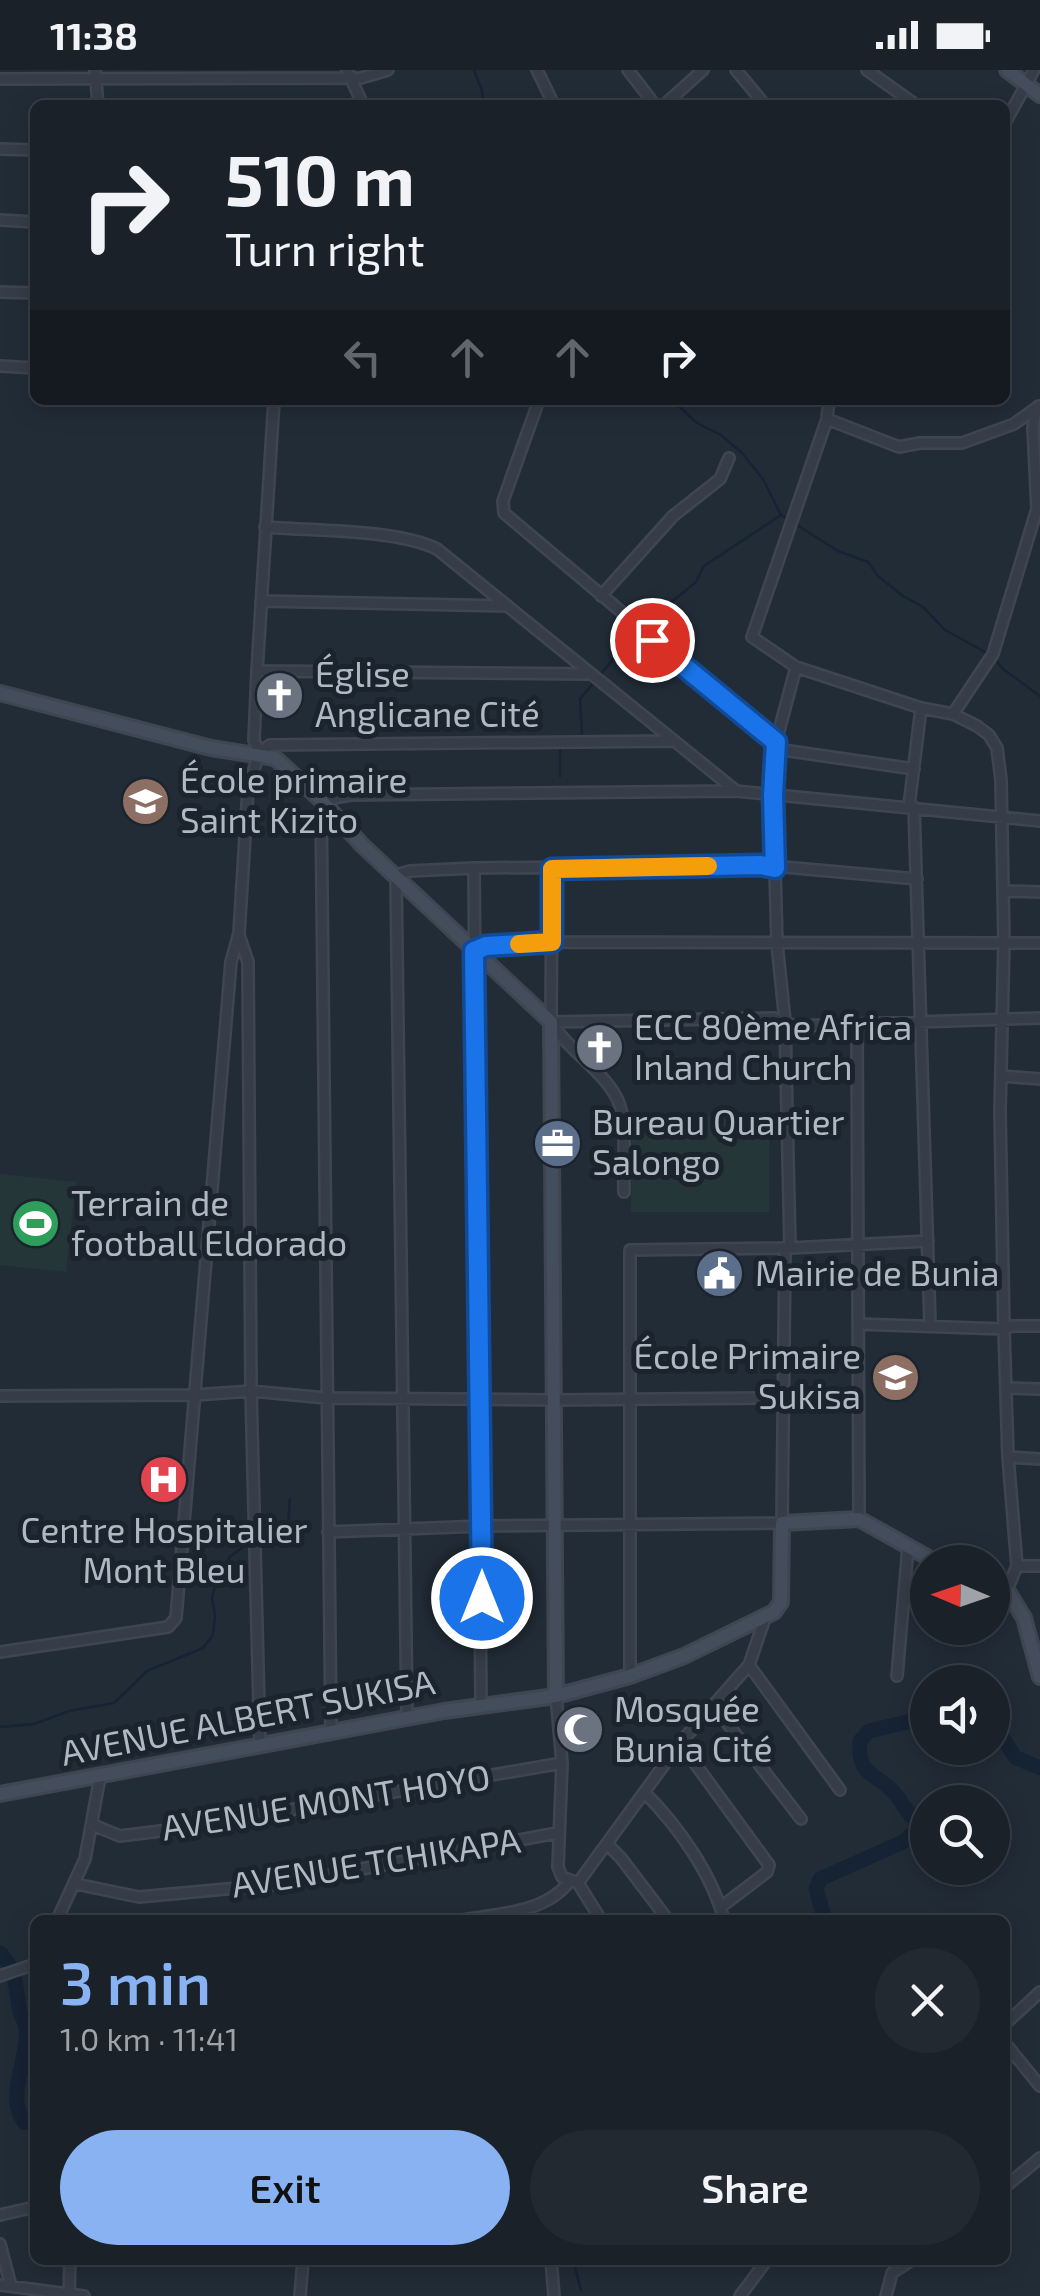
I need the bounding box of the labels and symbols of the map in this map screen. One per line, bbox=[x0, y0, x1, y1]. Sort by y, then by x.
pin bbox=[610, 598, 695, 683]
place label: Église Anglicane Cité bbox=[315, 652, 540, 734]
church icon: Église Anglicane Cité bbox=[254, 669, 306, 721]
place label: École primaire Saint Kizito bbox=[180, 758, 407, 840]
school or university icon: École primaire Saint Kizito bbox=[119, 775, 171, 827]
place label: ECC 80ème Africa Inland Church bbox=[634, 1005, 912, 1087]
church icon: ECC 80ème Africa Inland Church bbox=[573, 1022, 625, 1074]
place label: Bureau Quartier Salongo bbox=[592, 1100, 844, 1182]
office icon: Bureau Quartier Salongo bbox=[531, 1117, 583, 1169]
place label: Terrain de football Eldorado bbox=[71, 1181, 347, 1263]
sports icon: Terrain de football Eldorado bbox=[10, 1198, 62, 1250]
public building icon: Mairie de Bunia bbox=[694, 1248, 746, 1300]
place label: Mairie de Bunia bbox=[755, 1251, 999, 1293]
place label: École Primaire Sukisa bbox=[633, 1334, 861, 1416]
school or university icon: École Primaire Sukisa bbox=[870, 1351, 922, 1403]
hospital icon: Centre Hospitalier Mont Bleu bbox=[138, 1453, 190, 1505]
place label: Centre Hospitalier Mont Bleu bbox=[20, 1508, 308, 1590]
north arrow bbox=[910, 1545, 1010, 1645]
position arrow bbox=[430, 1546, 534, 1650]
street label: AVENUE ALBERT SUKISA bbox=[57, 1659, 438, 1773]
place label: Mosquée Bunia Cité bbox=[614, 1687, 772, 1769]
mosque icon: Mosquée Bunia Cité bbox=[553, 1704, 605, 1756]
street label: AVENUE MONT HOYO bbox=[158, 1754, 493, 1848]
street label: AVENUE TCHIKAPA bbox=[228, 1817, 523, 1905]

